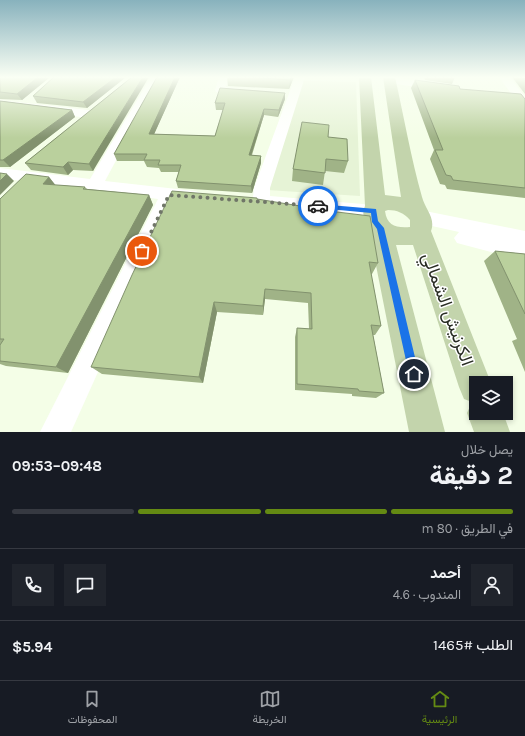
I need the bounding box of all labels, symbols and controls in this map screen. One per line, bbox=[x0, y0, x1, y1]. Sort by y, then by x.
courier bbox=[298, 186, 338, 226]
icon: car bbox=[307, 195, 329, 217]
pin bbox=[125, 234, 159, 268]
icon: bag bbox=[131, 240, 153, 262]
street label: الكرنيش الشمالي bbox=[414, 249, 479, 370]
pin bbox=[397, 357, 431, 391]
icon: home bbox=[403, 363, 425, 385]
map controls bbox=[469, 376, 513, 420]
button: layers bbox=[469, 376, 513, 420]
text: يصل خلال bbox=[461, 442, 513, 457]
text: 09:48–09:53 bbox=[12, 457, 102, 475]
text: 2 دقيقة bbox=[429, 460, 513, 491]
text: في الطريق · 80 m bbox=[421, 521, 513, 536]
button: phone bbox=[12, 564, 54, 606]
button: chat bbox=[64, 564, 106, 606]
text: أحمد bbox=[430, 564, 461, 582]
button: person bbox=[471, 564, 513, 606]
text: المندوب · 4.6 bbox=[393, 587, 461, 602]
text: الطلب #1465 bbox=[433, 636, 513, 654]
text: $5.94 bbox=[12, 638, 52, 656]
tab: المحفوظات bbox=[68, 688, 117, 729]
tab: الخريطة bbox=[252, 688, 287, 729]
tab: الرئيسية bbox=[422, 688, 457, 729]

